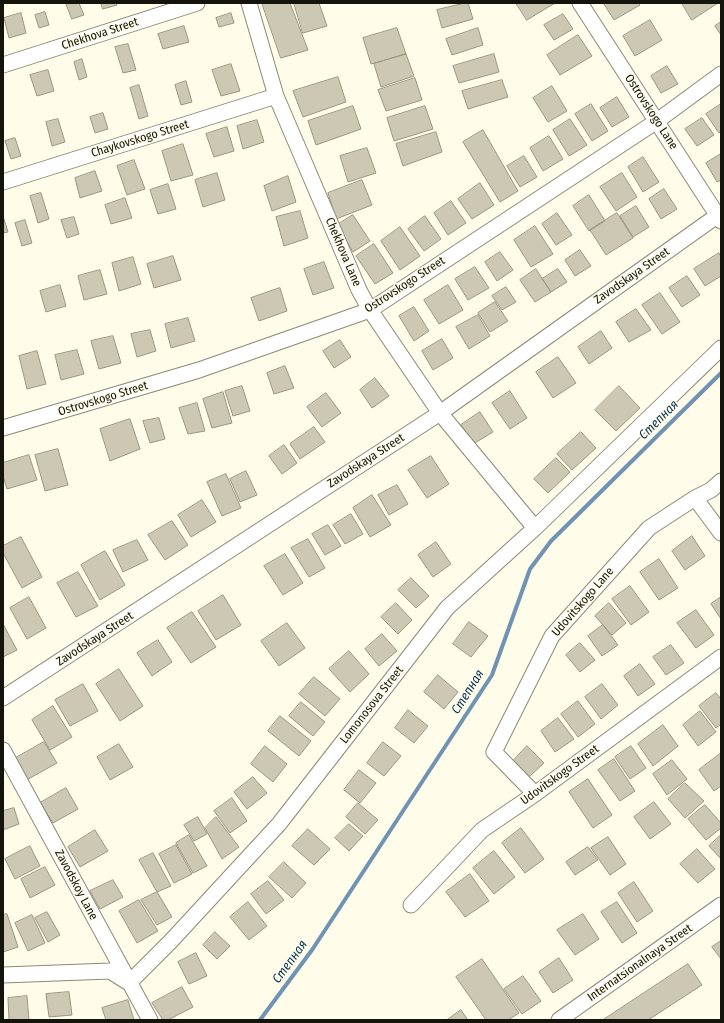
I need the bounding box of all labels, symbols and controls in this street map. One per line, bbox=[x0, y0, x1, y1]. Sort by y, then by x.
street label: Chekhova Street bbox=[60, 15, 140, 53]
street label: Ostrovskogo Lane bbox=[621, 72, 681, 152]
street label: Chaykovskogo Street bbox=[89, 117, 191, 161]
street label: Chekhova Lane bbox=[322, 215, 364, 289]
street label: Zavodskaya Street bbox=[591, 245, 673, 307]
street label: Ostrovskogo Street bbox=[362, 254, 448, 316]
street label: Ostrovskogo Street bbox=[56, 379, 150, 419]
water label: Степная bbox=[636, 397, 682, 443]
street label: Zavodskaya Street bbox=[325, 431, 407, 491]
street label: Udovitskogo Lane bbox=[549, 564, 617, 640]
street label: Zavodskaya Street bbox=[54, 609, 136, 669]
street label: Lomonosova Street bbox=[337, 663, 407, 747]
water label: Степная bbox=[448, 667, 488, 717]
street label: Udovitskogo Street bbox=[518, 742, 602, 808]
street label: Zavodskoy Lane bbox=[51, 847, 101, 923]
street label: Internatsionalnaya Street bbox=[585, 921, 695, 1005]
water label: Степная bbox=[269, 937, 311, 987]

